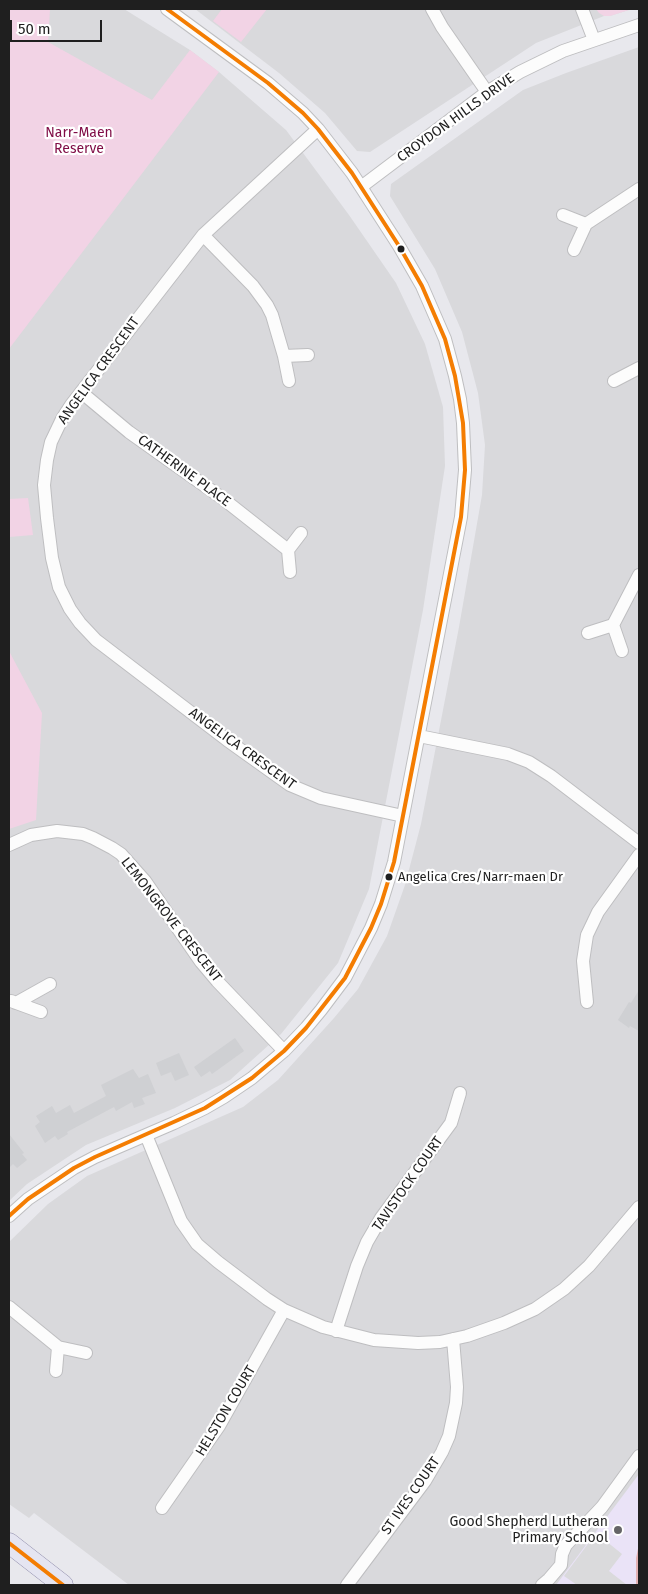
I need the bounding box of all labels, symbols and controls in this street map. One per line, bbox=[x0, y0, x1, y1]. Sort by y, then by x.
scale bar bbox=[12, 10, 105, 42]
text: 50 m bbox=[18, 20, 51, 38]
street label: CROYDON HILLS DRIVE bbox=[394, 70, 518, 166]
park label: Narr-Maen Reserve bbox=[45, 125, 113, 158]
unlabelled marker bbox=[396, 244, 406, 254]
street label: ANGELICA CRESCENT bbox=[55, 314, 143, 428]
street label: CATHERINE PLACE bbox=[134, 432, 234, 510]
street label: ANGELICA CRESCENT bbox=[185, 705, 299, 793]
street label: LEMONGROVE CRESCENT bbox=[117, 854, 225, 986]
place label: Angelica Cres/Narr-maen Dr bbox=[398, 869, 563, 885]
marker: Angelica Cres/Narr-maen Dr bbox=[384, 872, 394, 882]
street label: TAVISTOCK COURT bbox=[369, 1133, 447, 1235]
street label: HELSTON COURT bbox=[192, 1363, 260, 1459]
street label: ST IVES COURT bbox=[378, 1454, 444, 1538]
place label: Good Shepherd Lutheran Primary School bbox=[450, 1514, 608, 1546]
marker: Good Shepherd Lutheran Primary School bbox=[612, 1524, 624, 1536]

